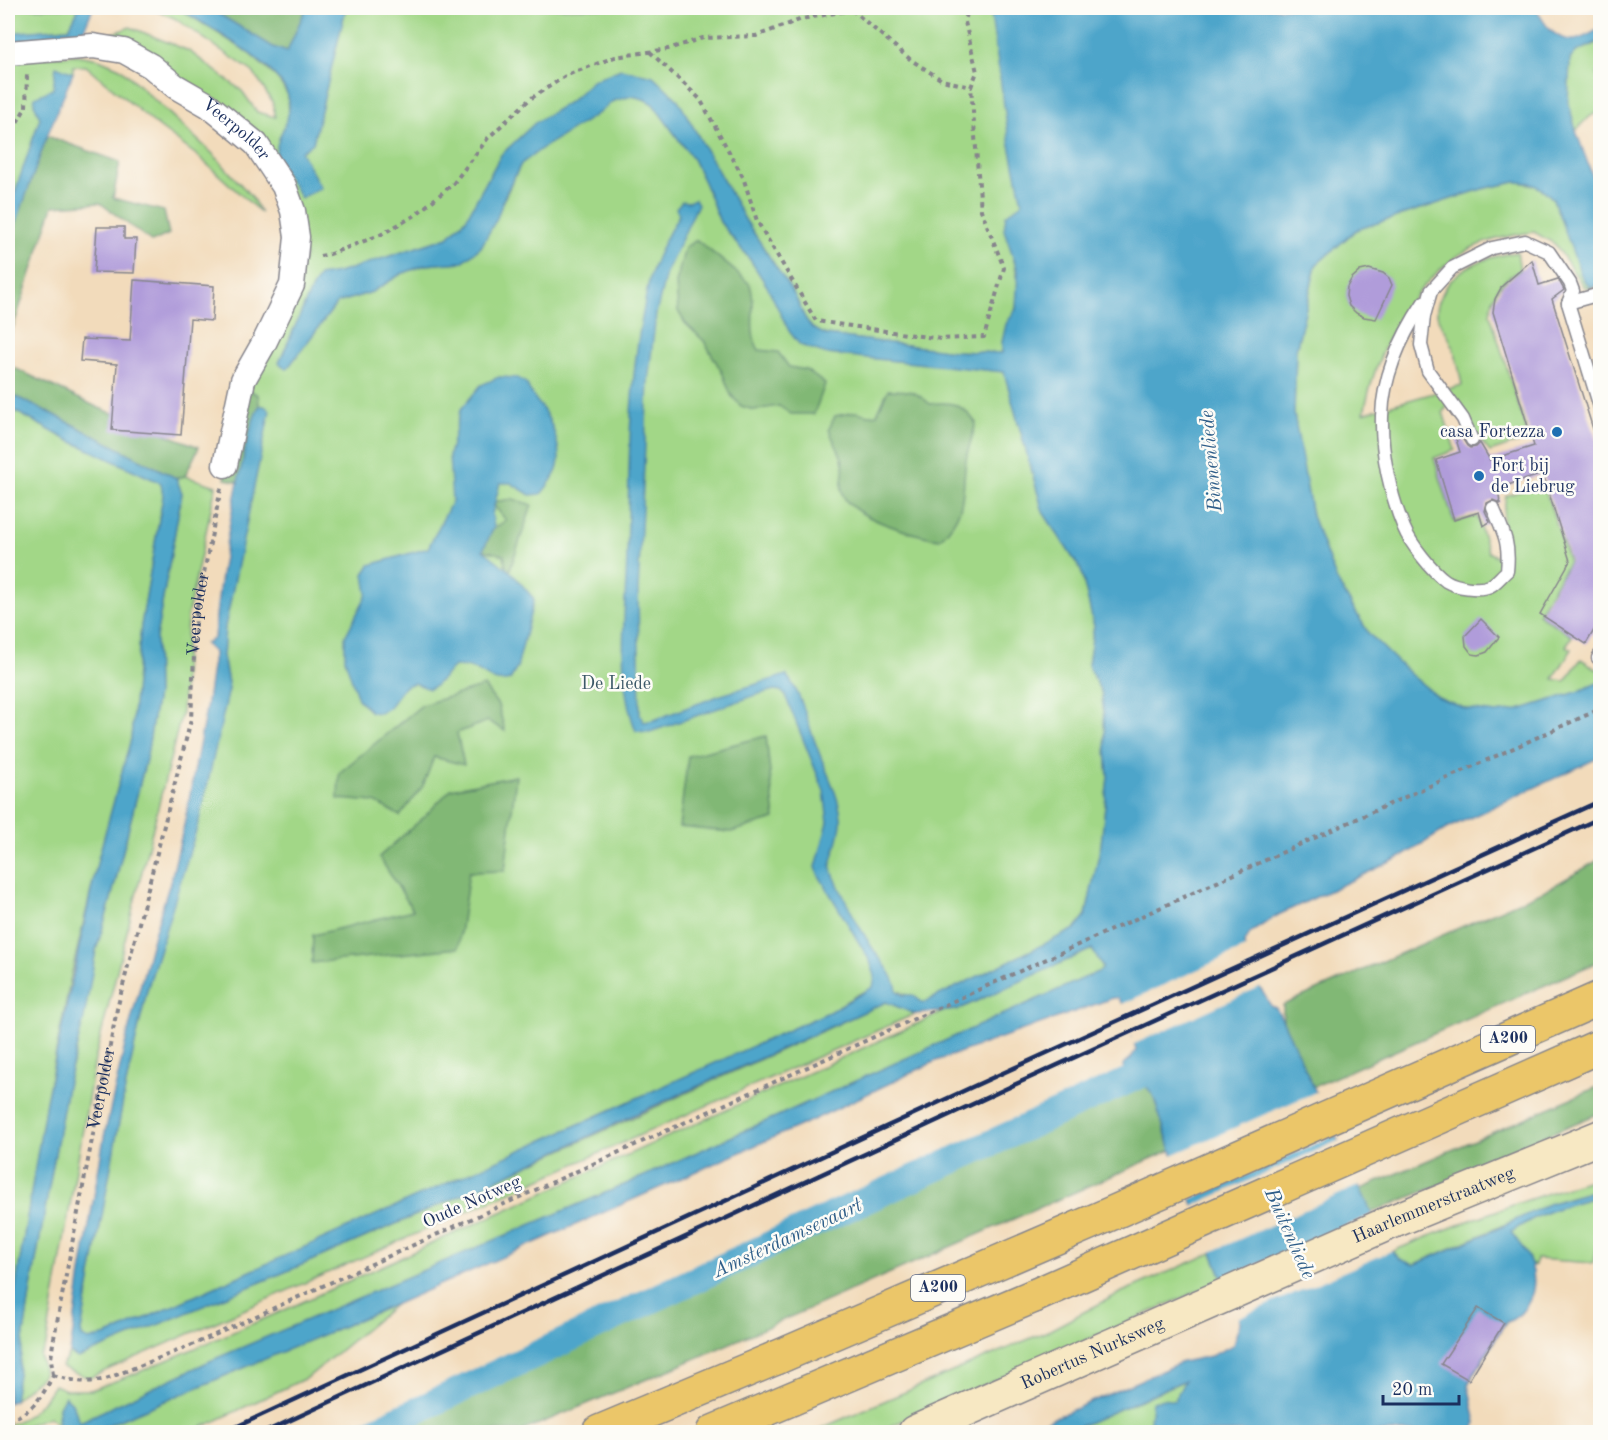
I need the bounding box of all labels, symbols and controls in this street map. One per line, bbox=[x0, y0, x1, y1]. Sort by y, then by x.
street label: Veerpolder bbox=[198, 95, 273, 164]
water label: Binnenliede bbox=[1198, 409, 1227, 514]
place label: casa Fortezza bbox=[1440, 423, 1545, 441]
marker: casa Fortezza bbox=[1550, 425, 1564, 439]
place label: Fort bij de Liebrug bbox=[1491, 457, 1575, 496]
marker: Fort bij de Liebrug bbox=[1472, 469, 1486, 483]
street label: Veerpolder bbox=[185, 570, 213, 656]
park label: De Liede bbox=[581, 675, 651, 693]
road number: A200 bbox=[1481, 1026, 1535, 1052]
street label: Veerpolder bbox=[85, 1045, 119, 1132]
street label: Haarlemmerstraatweg bbox=[1350, 1164, 1517, 1247]
street label: Oude Notweg bbox=[420, 1172, 524, 1232]
water label: Buitenliede bbox=[1260, 1185, 1318, 1283]
water label: Amsterdamsevaart bbox=[709, 1195, 866, 1283]
road number: A200 bbox=[911, 1275, 965, 1301]
street label: Robertus Nurksweg bbox=[1018, 1314, 1167, 1393]
scale bar bbox=[1383, 1368, 1460, 1406]
text: 20 m bbox=[1392, 1381, 1432, 1399]

